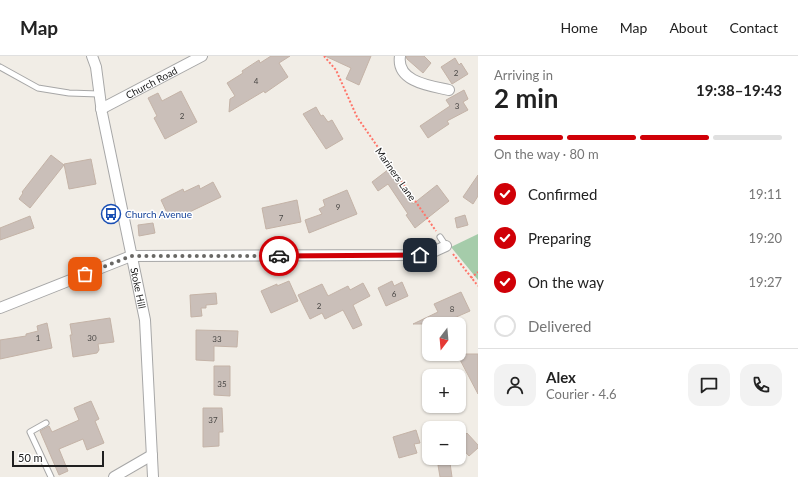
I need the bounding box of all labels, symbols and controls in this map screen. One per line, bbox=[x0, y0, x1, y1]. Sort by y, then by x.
text: Map bbox=[20, 16, 58, 39]
text: Home bbox=[560, 19, 598, 36]
text: Map bbox=[620, 19, 647, 36]
text: About bbox=[669, 19, 707, 36]
text: Contact bbox=[729, 19, 778, 36]
street label: Church Road bbox=[124, 64, 179, 101]
text: Arriving in bbox=[494, 67, 553, 83]
house number: 2 bbox=[454, 68, 459, 78]
house number: 4 bbox=[254, 76, 259, 86]
text: 19:38–19:43 bbox=[696, 81, 782, 99]
text: 2 min bbox=[494, 82, 558, 114]
house number: 3 bbox=[455, 101, 460, 111]
house number: 2 bbox=[180, 111, 185, 121]
street label: Mariners Lane bbox=[373, 145, 419, 203]
text: On the way · 80 m bbox=[494, 146, 599, 162]
icon: check bbox=[494, 183, 516, 205]
text: Confirmed bbox=[528, 185, 597, 203]
text: 19:11 bbox=[749, 186, 782, 202]
house number: 9 bbox=[336, 202, 341, 212]
bus stop icon: Church Avenue bbox=[100, 203, 122, 225]
place label: Church Avenue bbox=[125, 208, 192, 220]
house number: 7 bbox=[279, 213, 284, 223]
icon: check bbox=[494, 227, 516, 249]
text: Preparing bbox=[528, 229, 591, 247]
text: 19:20 bbox=[749, 230, 782, 246]
courier bbox=[259, 236, 299, 276]
pin bbox=[403, 238, 437, 272]
icon: home bbox=[409, 244, 431, 266]
icon: car bbox=[268, 245, 290, 267]
pin bbox=[68, 257, 102, 291]
icon: bag bbox=[74, 263, 96, 285]
street label: Stoke Hill bbox=[128, 266, 149, 310]
icon: check bbox=[494, 271, 516, 293]
text: On the way bbox=[528, 273, 604, 291]
text: 19:27 bbox=[749, 274, 782, 290]
house number: 6 bbox=[392, 289, 397, 299]
house number: 2 bbox=[317, 301, 322, 311]
house number: 8 bbox=[450, 304, 455, 314]
north arrow bbox=[422, 317, 466, 361]
map controls bbox=[422, 317, 466, 465]
text: Delivered bbox=[528, 317, 591, 335]
house number: 1 bbox=[36, 333, 41, 343]
house number: 30 bbox=[87, 333, 97, 343]
house number: 33 bbox=[212, 334, 222, 344]
button: person bbox=[494, 364, 536, 406]
button: chat bbox=[688, 364, 730, 406]
button: phone bbox=[740, 364, 782, 406]
text: Alex bbox=[546, 368, 576, 386]
button: + bbox=[422, 369, 466, 413]
house number: 35 bbox=[217, 379, 227, 389]
text: Courier · 4.6 bbox=[546, 386, 617, 402]
house number: 37 bbox=[208, 415, 218, 425]
button: − bbox=[422, 421, 466, 465]
scale bar bbox=[12, 449, 104, 468]
text: 50 m bbox=[18, 451, 43, 464]

